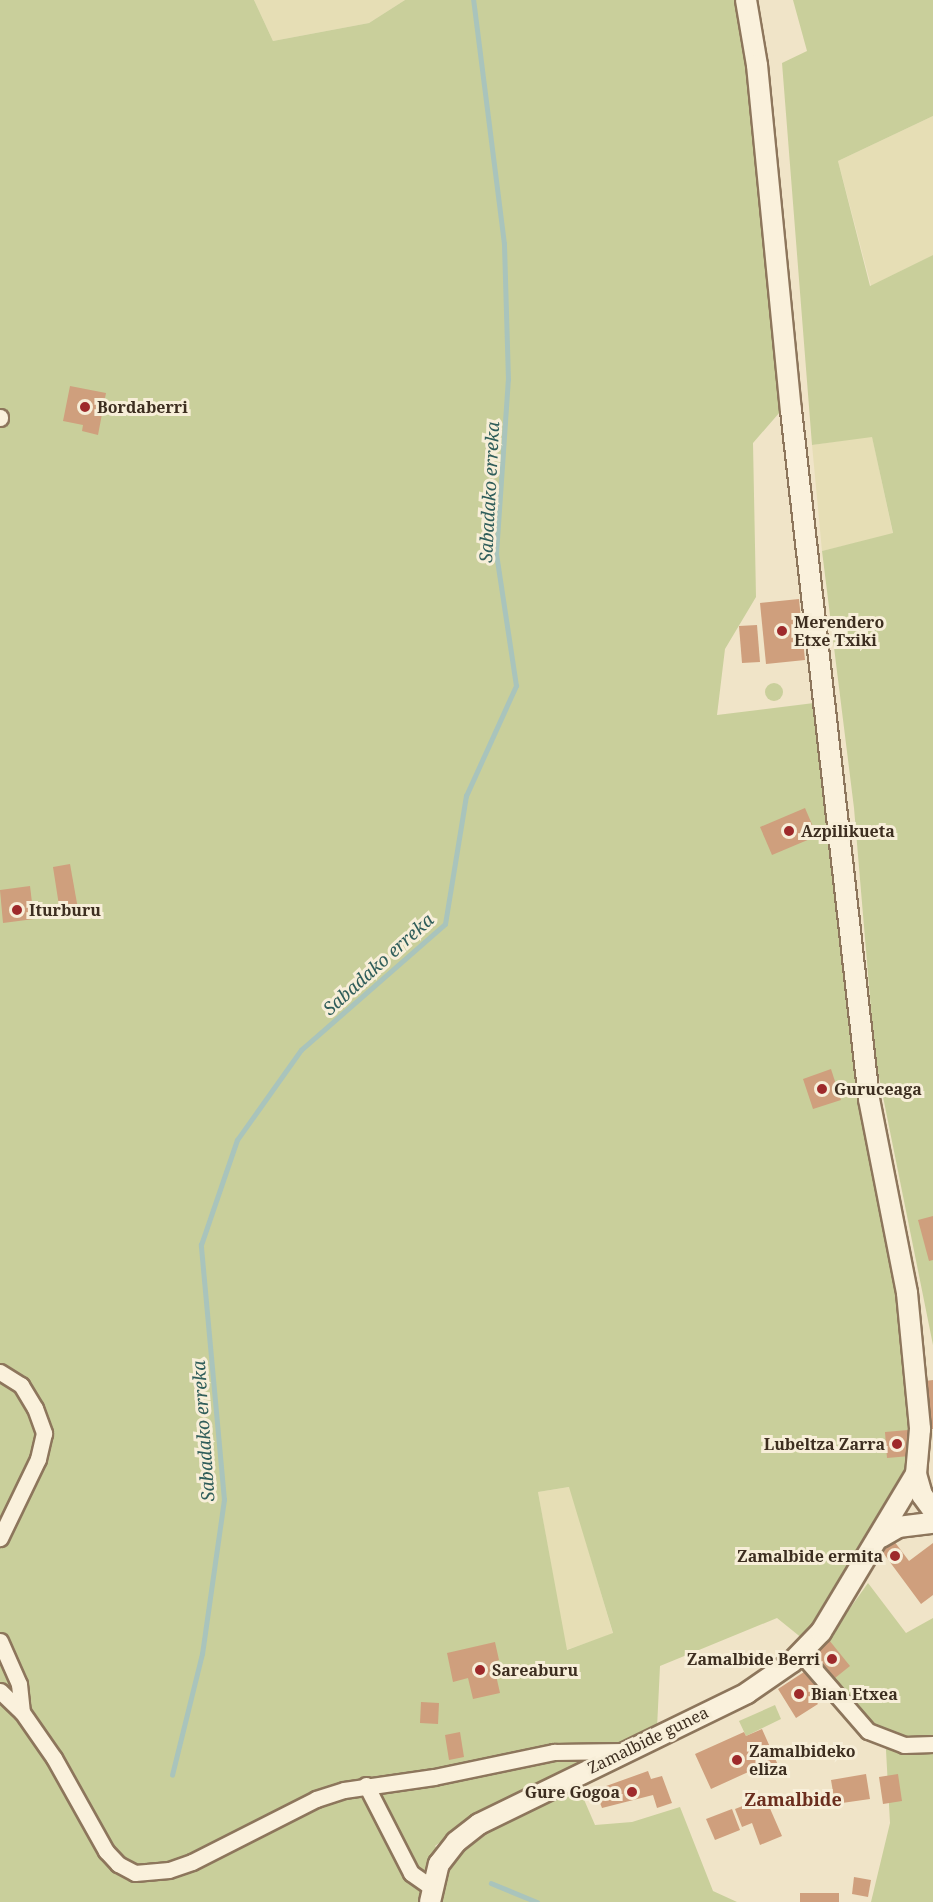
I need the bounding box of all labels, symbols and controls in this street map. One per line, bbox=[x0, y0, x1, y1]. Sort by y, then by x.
place label: Bordaberri bbox=[97, 397, 188, 417]
marker: Bordaberri bbox=[78, 400, 92, 414]
water label: Sabadako erreka bbox=[475, 421, 503, 563]
place label: Merendero Etxe Txiki bbox=[794, 612, 884, 650]
marker: Merendero Etxe Txiki bbox=[775, 624, 789, 638]
place label: Azpilikueta bbox=[801, 821, 895, 841]
marker: Azpilikueta bbox=[782, 824, 796, 838]
place label: Iturburu bbox=[29, 900, 101, 920]
marker: Iturburu bbox=[10, 903, 24, 917]
water label: Sabadako erreka bbox=[318, 909, 438, 1019]
place label: Guruceaga bbox=[834, 1079, 922, 1099]
marker: Guruceaga bbox=[815, 1082, 829, 1096]
water label: Sabadako erreka bbox=[187, 1360, 219, 1502]
place label: Lubeltza Zarra bbox=[764, 1434, 885, 1454]
marker: Lubeltza Zarra bbox=[890, 1437, 904, 1451]
place label: Zamalbide ermita bbox=[737, 1546, 883, 1566]
marker: Zamalbide ermita bbox=[888, 1549, 902, 1563]
place label: Zamalbide Berri bbox=[687, 1649, 820, 1669]
marker: Zamalbide Berri bbox=[825, 1652, 839, 1666]
place label: Sareaburu bbox=[492, 1660, 578, 1680]
marker: Sareaburu bbox=[473, 1663, 487, 1677]
place label: Bian Etxea bbox=[811, 1684, 898, 1704]
marker: Bian Etxea bbox=[792, 1687, 806, 1701]
street label: Zamalbide gunea bbox=[585, 1703, 711, 1777]
place label: Zamalbideko eliza bbox=[749, 1741, 856, 1779]
marker: Zamalbideko eliza bbox=[730, 1753, 744, 1767]
place label: Gure Gogoa bbox=[525, 1782, 620, 1802]
marker: Gure Gogoa bbox=[625, 1785, 639, 1799]
district label: Zamalbide bbox=[744, 1788, 842, 1810]

